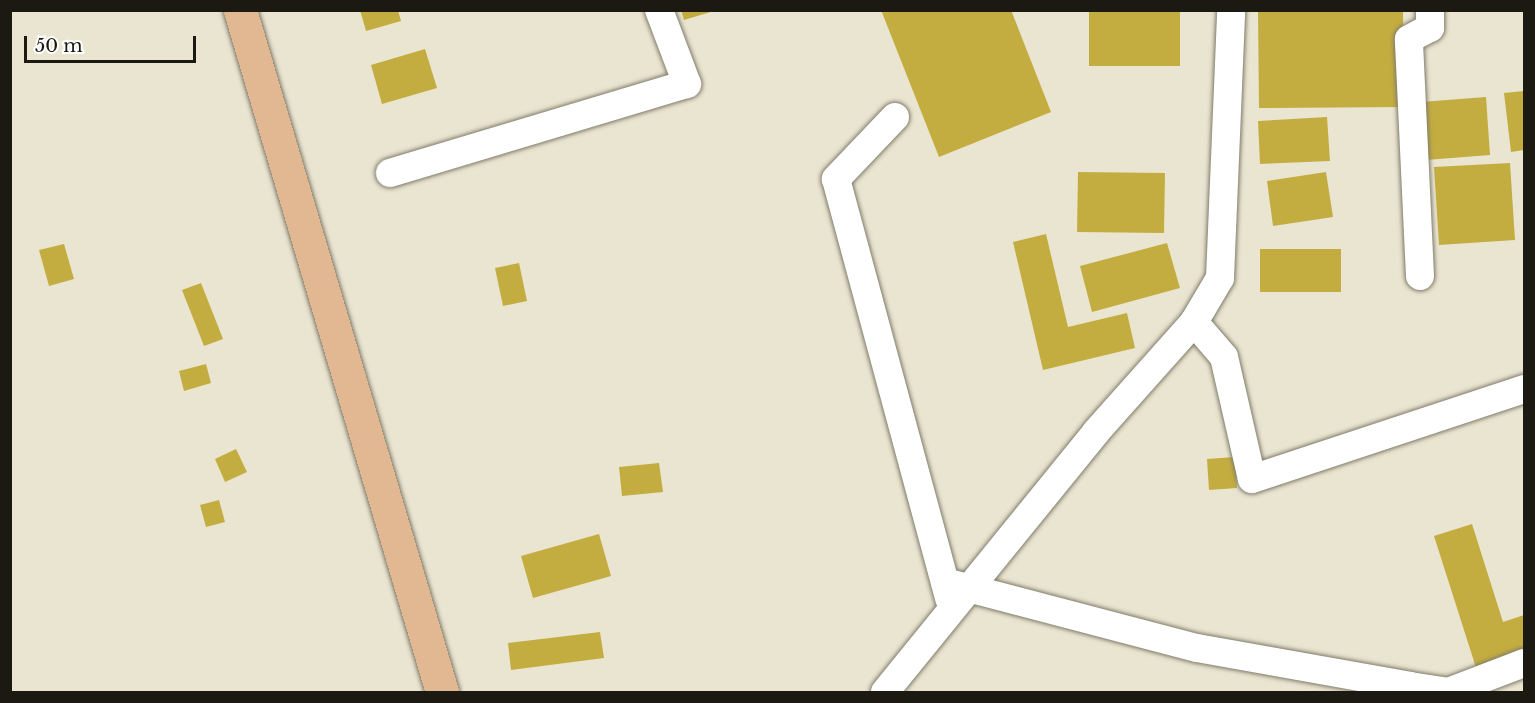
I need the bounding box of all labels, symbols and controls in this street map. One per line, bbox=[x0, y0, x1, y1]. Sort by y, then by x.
scale bar bbox=[27, 24, 200, 62]
text: 50 m bbox=[35, 35, 83, 57]

